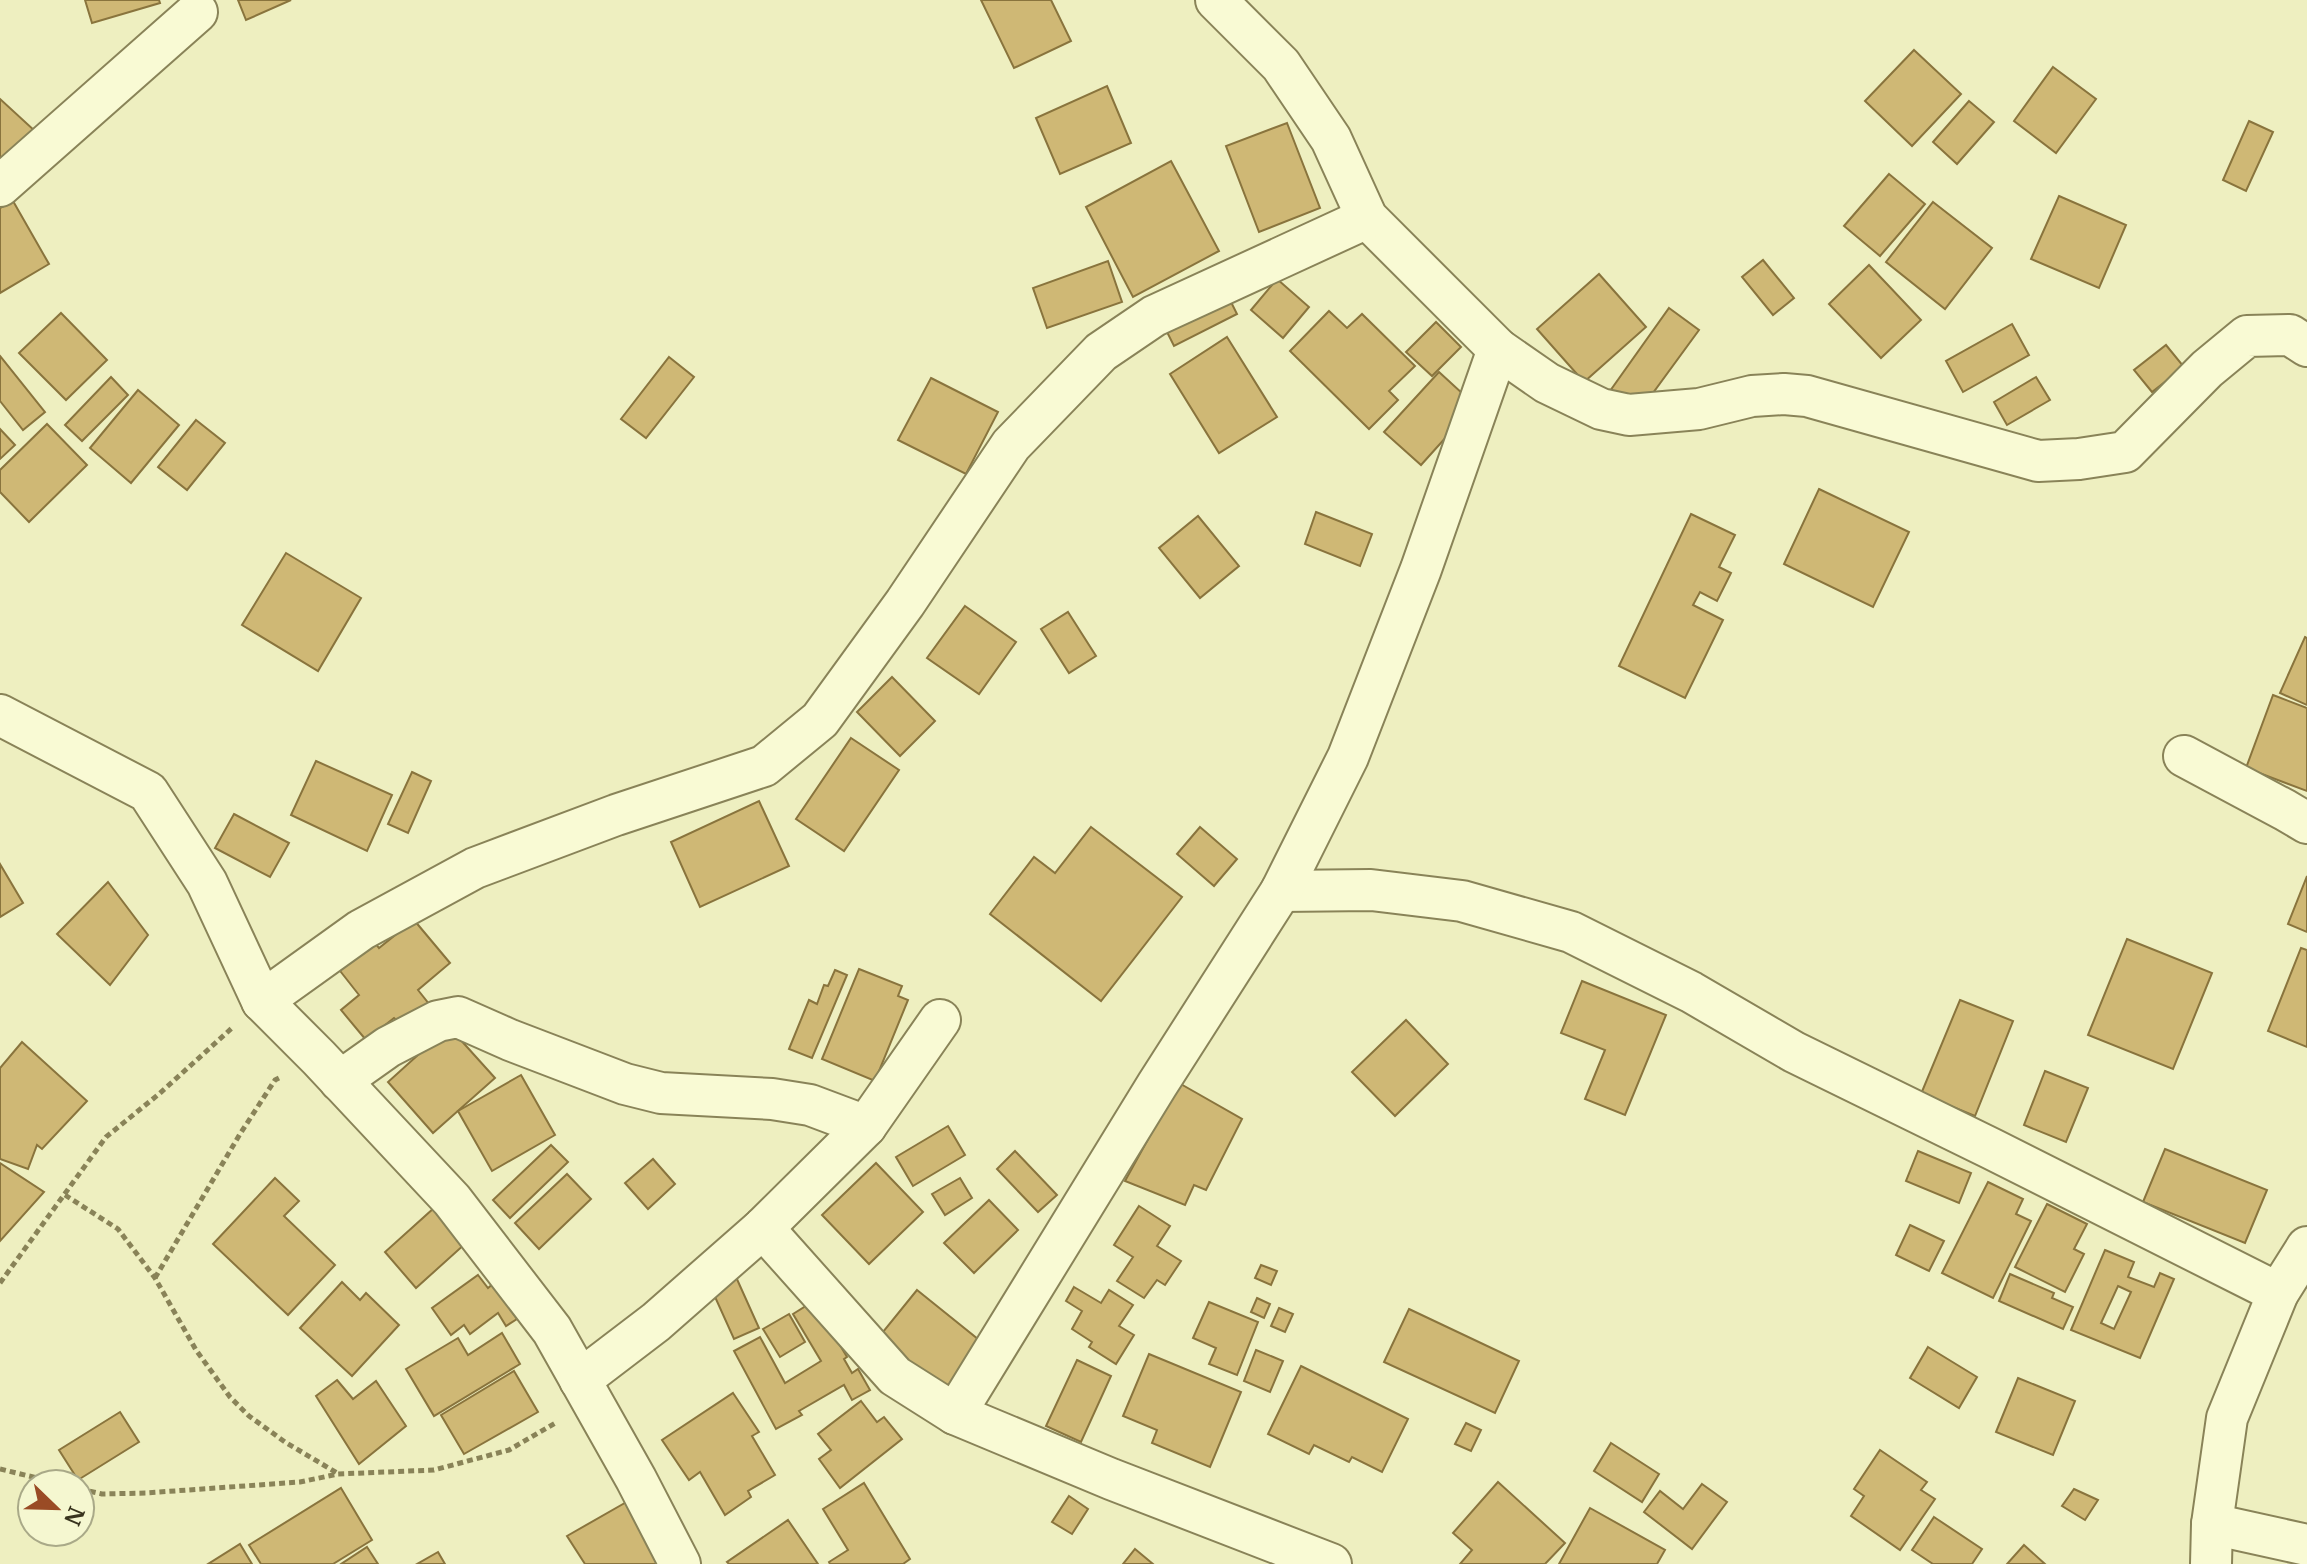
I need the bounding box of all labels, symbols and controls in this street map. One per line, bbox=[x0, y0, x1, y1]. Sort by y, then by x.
north arrow bbox=[16, 1468, 96, 1548]
text: N bbox=[58, 1502, 91, 1530]

